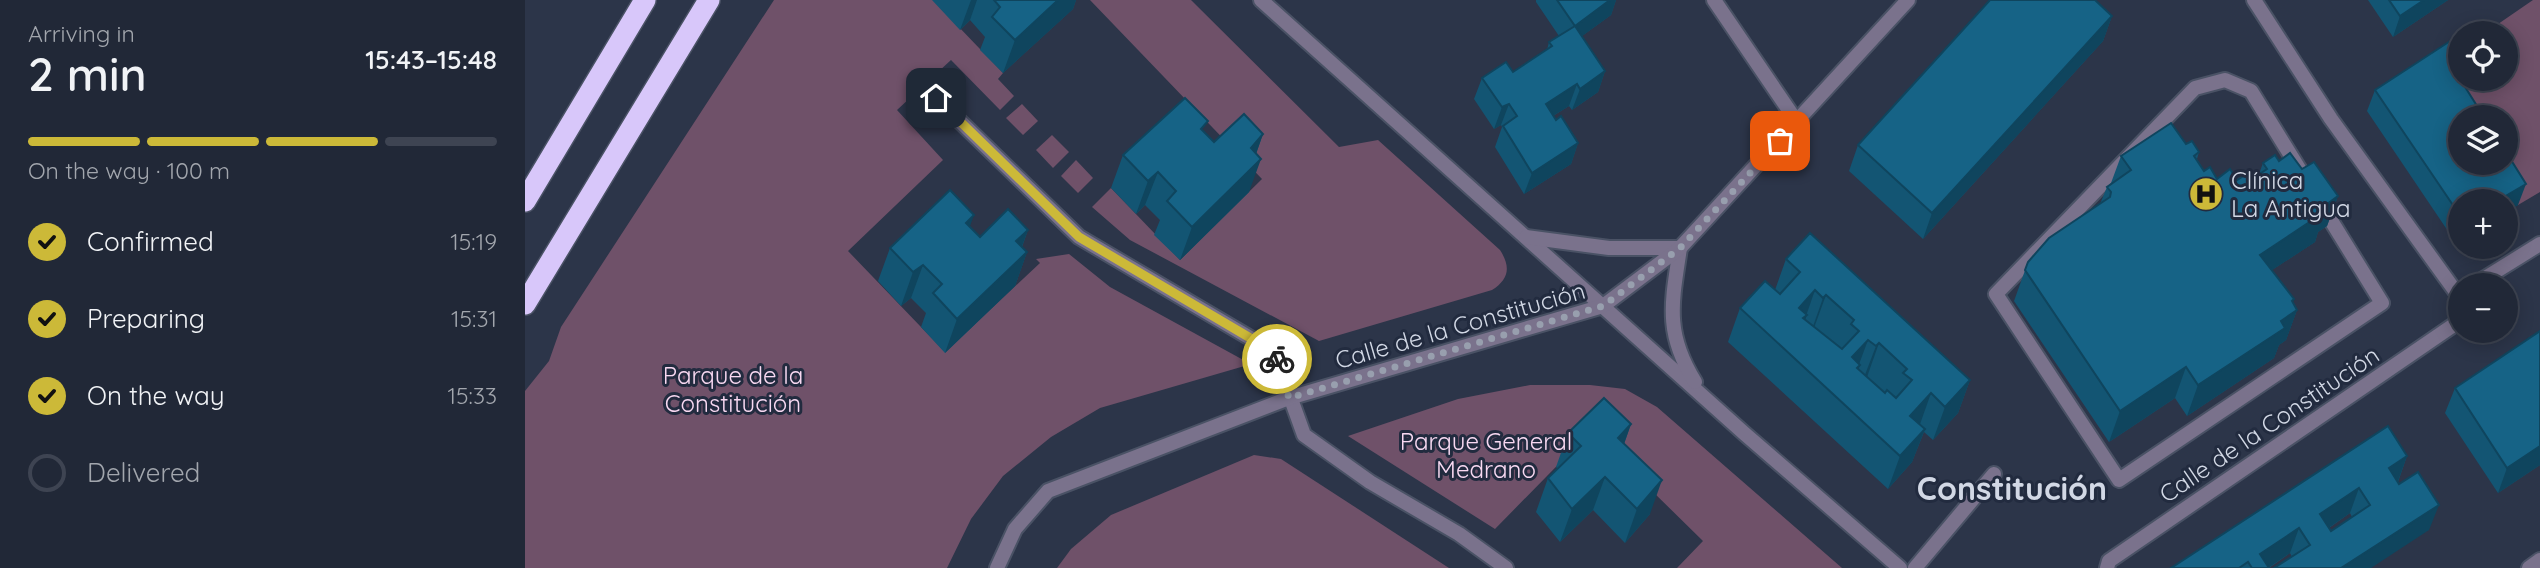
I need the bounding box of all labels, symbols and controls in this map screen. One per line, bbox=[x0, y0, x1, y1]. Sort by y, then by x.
text: Arriving in bbox=[28, 19, 135, 48]
map controls bbox=[2448, 21, 2518, 343]
button: locate bbox=[2448, 21, 2518, 91]
text: 15:43–15:48 bbox=[365, 43, 497, 76]
text: 2 min bbox=[28, 45, 147, 103]
pin bbox=[906, 68, 966, 128]
icon: home bbox=[917, 79, 955, 117]
button: layers bbox=[2448, 105, 2518, 175]
pin bbox=[1750, 111, 1810, 171]
icon: bag bbox=[1761, 122, 1799, 160]
text: On the way · 100 m bbox=[28, 156, 230, 185]
place label: Clínica La Antigua bbox=[2231, 165, 2351, 223]
hospital icon: Clínica La Antigua bbox=[2187, 175, 2225, 213]
button: + bbox=[2448, 189, 2518, 259]
icon: check bbox=[28, 223, 66, 261]
text: Confirmed bbox=[87, 225, 214, 258]
text: 15:19 bbox=[450, 227, 497, 256]
button: − bbox=[2448, 273, 2518, 343]
street label: Calle de la Constitución bbox=[1332, 275, 1588, 375]
icon: check bbox=[28, 300, 66, 338]
text: Preparing bbox=[87, 302, 205, 335]
text: 15:31 bbox=[451, 304, 497, 333]
courier bbox=[1242, 324, 1312, 394]
street label: Calle de la Constitución bbox=[2153, 339, 2385, 509]
icon: bike bbox=[1258, 340, 1296, 378]
park label: Parque de la Constitución bbox=[663, 360, 803, 418]
icon: check bbox=[28, 377, 66, 415]
text: On the way bbox=[87, 379, 225, 412]
text: 15:33 bbox=[448, 381, 497, 410]
park label: Parque General Medrano bbox=[1400, 426, 1572, 484]
text: Delivered bbox=[87, 456, 200, 489]
district label: Constitución bbox=[1917, 468, 2107, 508]

